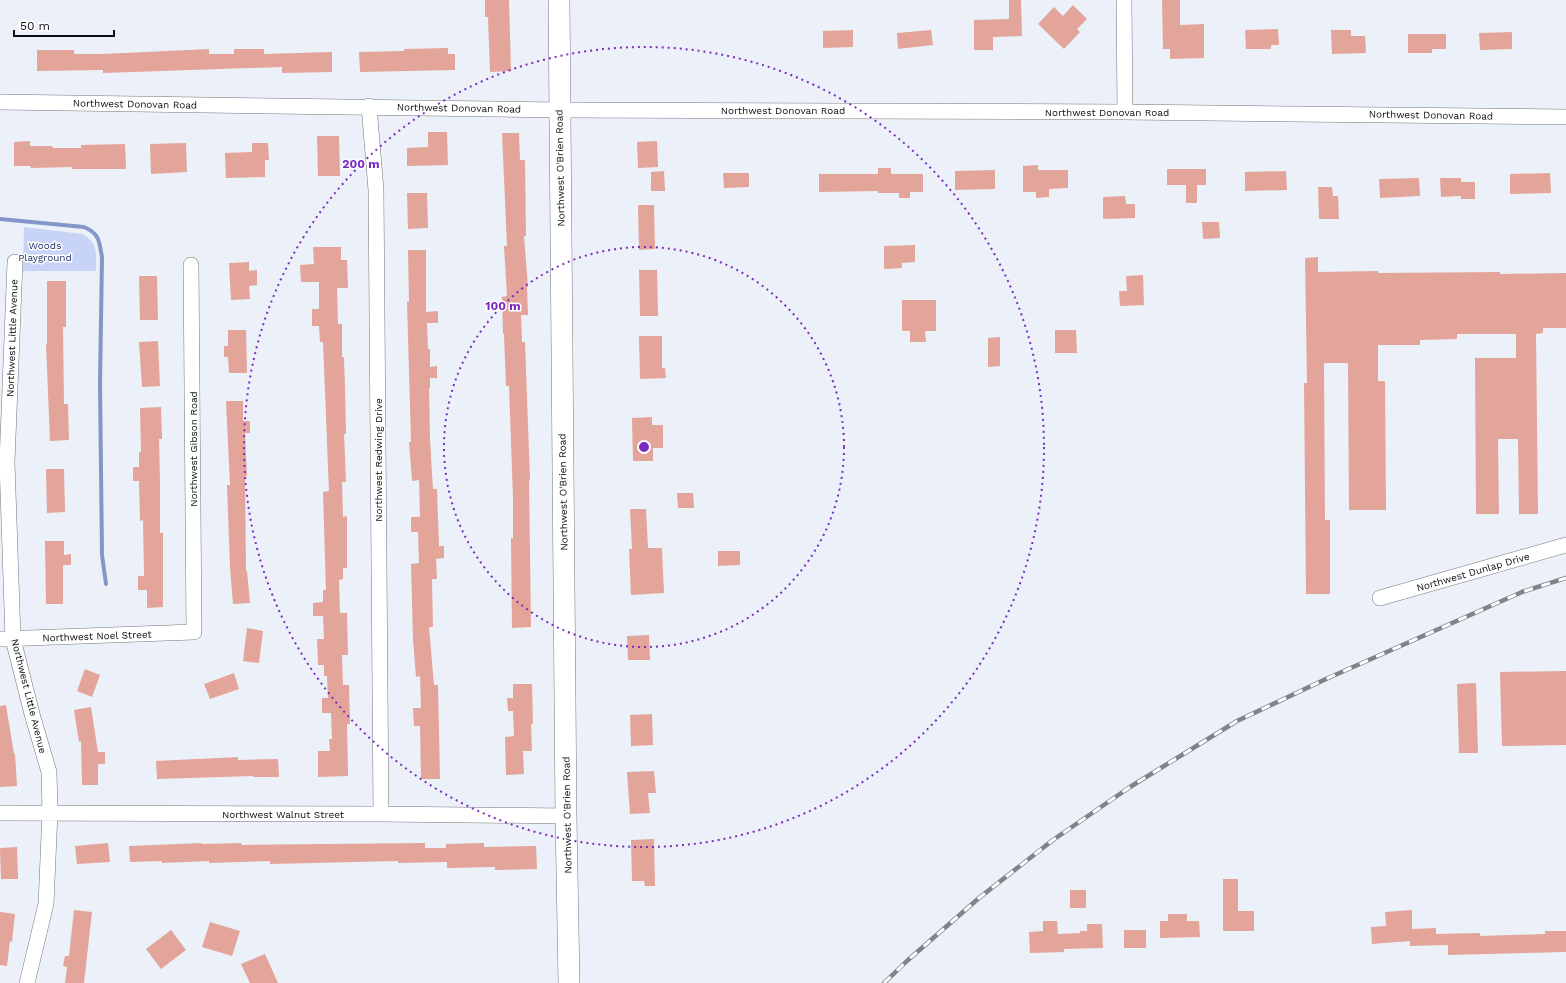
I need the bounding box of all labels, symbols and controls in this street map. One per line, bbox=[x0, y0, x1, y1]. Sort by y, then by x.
scale bar bbox=[14, 12, 114, 38]
text: 50 m bbox=[20, 19, 50, 33]
street label: Northwest Donovan Road bbox=[73, 97, 197, 111]
street label: Northwest Donovan Road bbox=[397, 101, 521, 115]
street label: Northwest Donovan Road bbox=[721, 105, 845, 116]
street label: Northwest Donovan Road bbox=[1045, 107, 1169, 118]
street label: Northwest Donovan Road bbox=[1369, 108, 1493, 122]
street label: Northwest O'Brien Road bbox=[553, 109, 567, 227]
text: 200 m bbox=[342, 157, 380, 171]
park label: Woods Playground bbox=[18, 240, 72, 263]
street label: Northwest Little Avenue bbox=[4, 279, 20, 397]
text: 100 m bbox=[485, 299, 521, 313]
street label: Northwest Gibson Road bbox=[188, 391, 199, 507]
street label: Northwest Redwing Drive bbox=[373, 398, 384, 522]
street label: Northwest O'Brien Road bbox=[556, 433, 570, 551]
centre of rings bbox=[637, 440, 651, 454]
street label: Northwest Dunlap Drive bbox=[1415, 551, 1531, 593]
street label: Northwest Noel Street bbox=[42, 629, 153, 643]
street label: Northwest Little Avenue bbox=[9, 638, 49, 755]
street label: Northwest O'Brien Road bbox=[560, 756, 574, 874]
street label: Northwest Walnut Street bbox=[222, 809, 345, 820]

